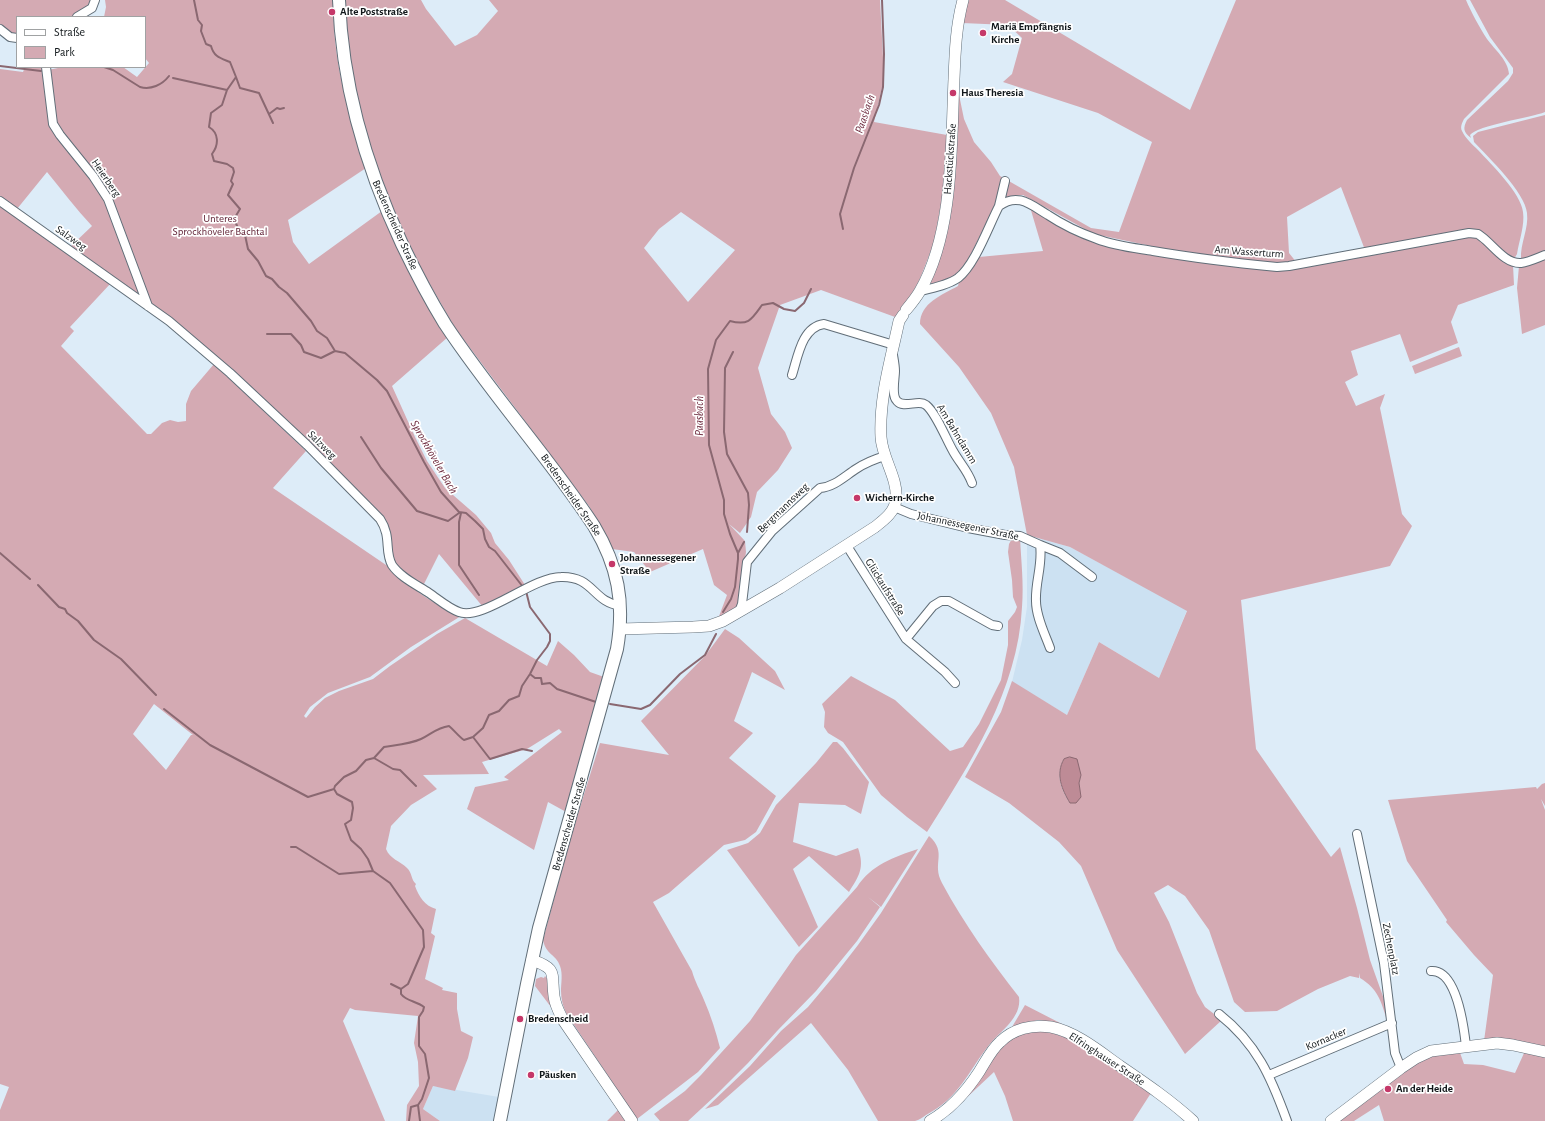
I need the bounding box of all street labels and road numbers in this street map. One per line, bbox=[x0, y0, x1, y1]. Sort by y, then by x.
street label: Hackstückstraße bbox=[941, 123, 959, 195]
street label: Heierberg bbox=[88, 156, 124, 200]
street label: Bredenscheider Straße bbox=[369, 178, 421, 272]
street label: Salzweg bbox=[53, 223, 89, 253]
street label: Am Wasserturm bbox=[1214, 243, 1284, 261]
street label: Am Bahndamm bbox=[934, 402, 980, 466]
street label: Salzweg bbox=[305, 428, 339, 462]
street label: Bredenscheider Straße bbox=[538, 451, 604, 539]
street label: Bergmannsweg bbox=[755, 480, 811, 536]
street label: Johannessegener Straße bbox=[916, 509, 1020, 543]
street label: Glückaufstraße bbox=[862, 556, 908, 618]
street label: Bredenscheider Straße bbox=[549, 775, 589, 873]
street label: Zechenplatz bbox=[1379, 922, 1403, 976]
street label: Kornacker bbox=[1304, 1025, 1348, 1053]
street label: Elfringhauser Straße bbox=[1067, 1030, 1147, 1088]

